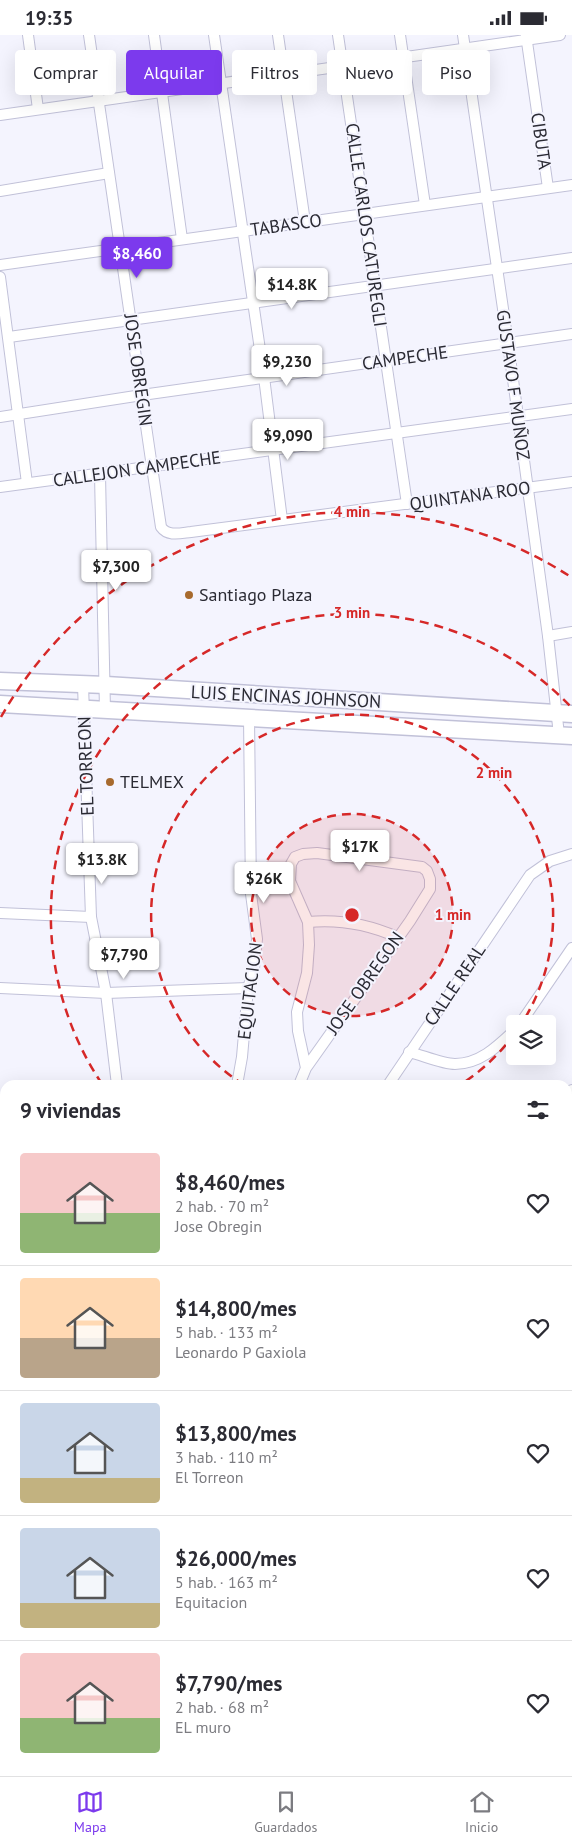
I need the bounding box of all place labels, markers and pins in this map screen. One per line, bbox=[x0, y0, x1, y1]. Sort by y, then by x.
pin: $8,460 bbox=[96, 237, 178, 279]
pin: $14.8K bbox=[251, 267, 333, 310]
pin: $9,230 bbox=[246, 345, 328, 387]
pin: $9,090 bbox=[247, 419, 329, 461]
pin: $7,300 bbox=[75, 549, 157, 592]
place label: Santiago Plaza bbox=[199, 583, 313, 606]
marker: Santiago Plaza bbox=[183, 589, 195, 601]
place label: TELMEX bbox=[120, 770, 184, 793]
marker: TELMEX bbox=[104, 776, 116, 788]
pin: $17K bbox=[330, 829, 390, 872]
pin: $13.8K bbox=[61, 843, 143, 885]
pin: $26K bbox=[234, 861, 294, 904]
centre of rings bbox=[343, 906, 361, 924]
pin: $7,790 bbox=[83, 937, 165, 980]

